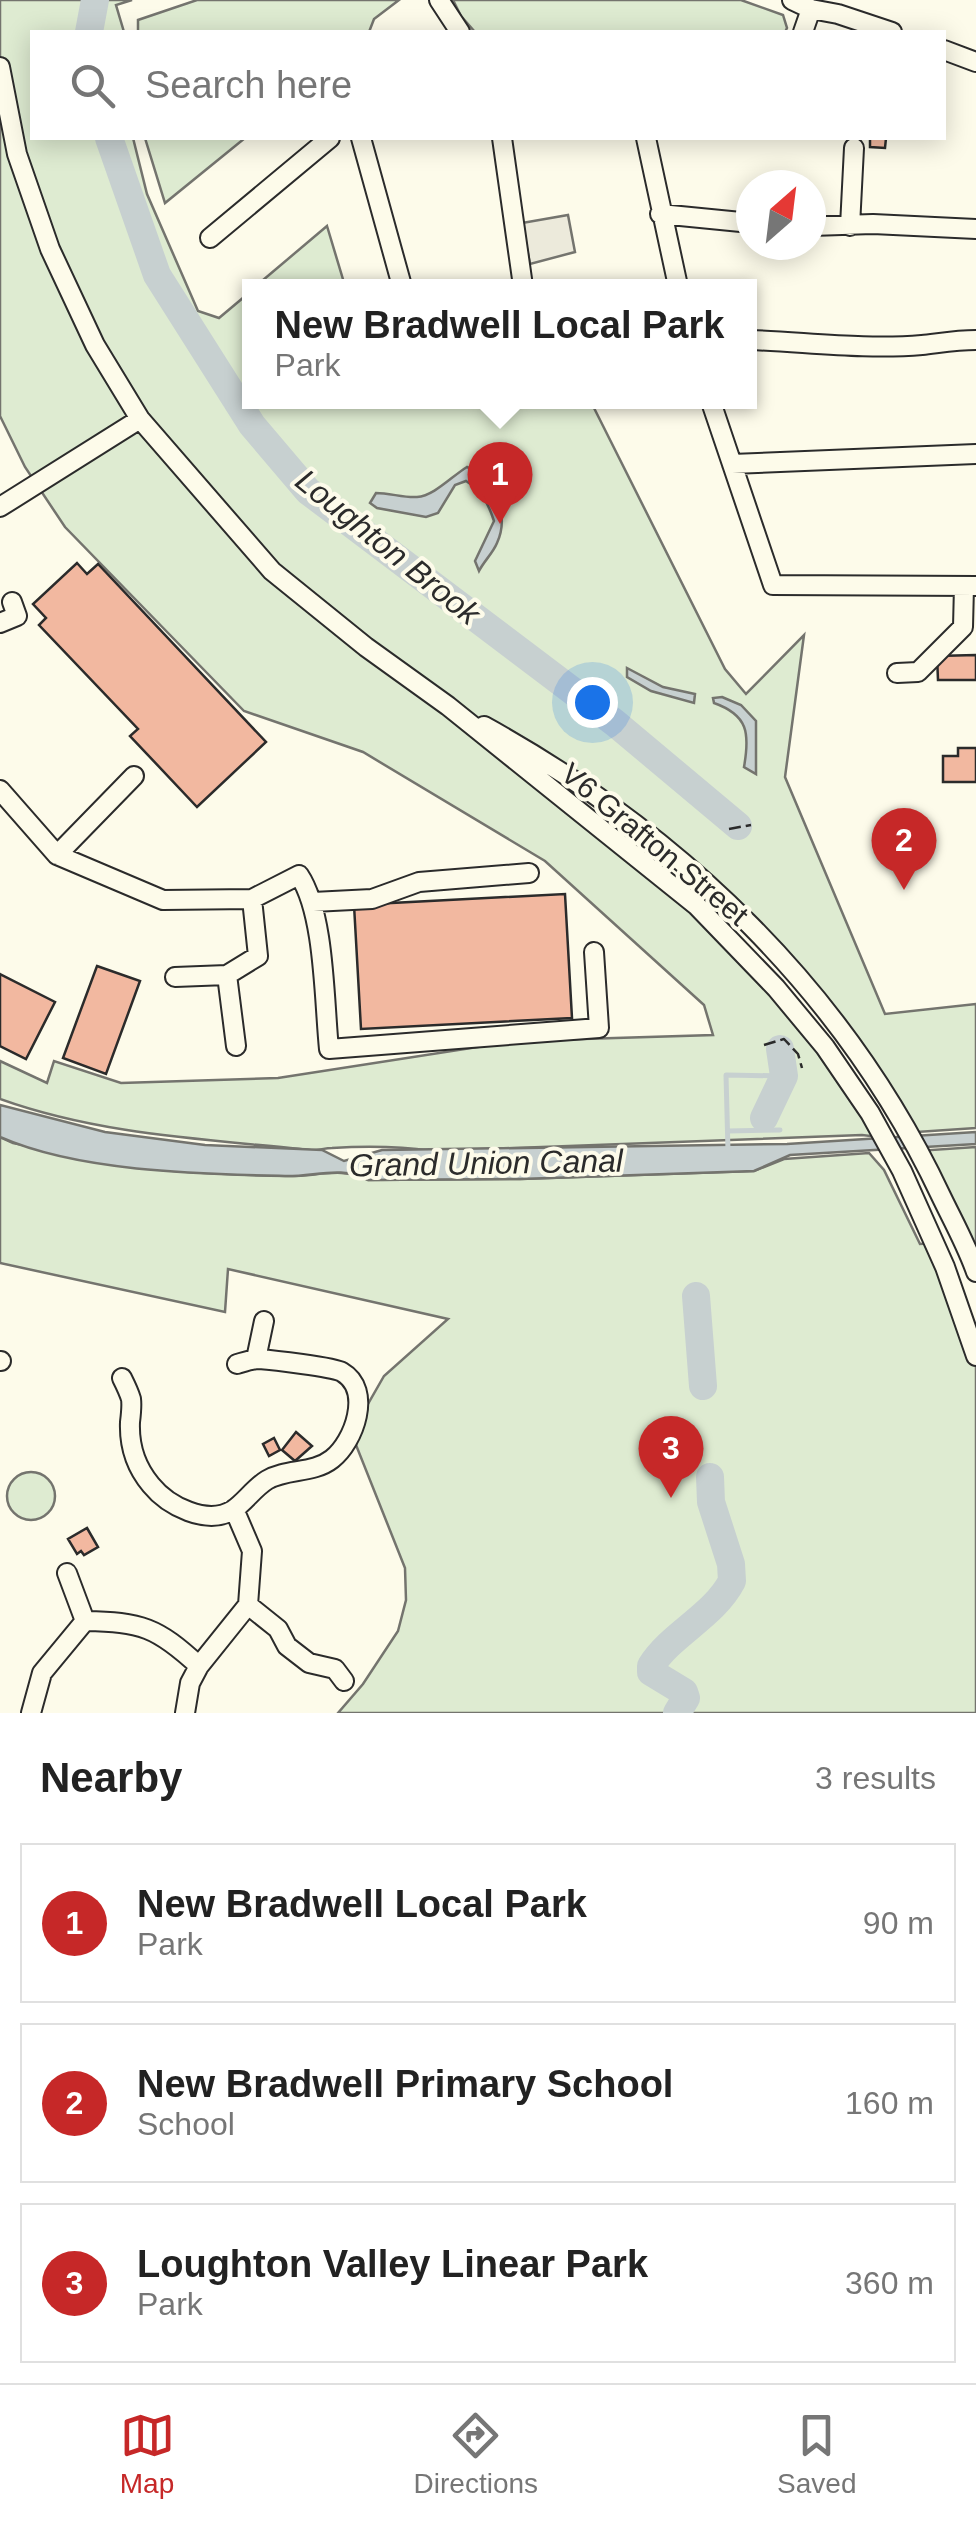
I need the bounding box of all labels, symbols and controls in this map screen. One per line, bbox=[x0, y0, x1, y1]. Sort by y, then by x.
search box bbox=[30, 30, 946, 140]
icon: search bbox=[65, 58, 120, 113]
text: Search here bbox=[145, 64, 352, 106]
north arrow bbox=[736, 170, 826, 260]
popup bbox=[242, 279, 757, 409]
text: New Bradwell Local Park bbox=[275, 304, 724, 346]
text: Park bbox=[275, 347, 340, 383]
pin: 1 bbox=[468, 442, 532, 524]
water label: Loughton Brook bbox=[289, 462, 489, 633]
your location bbox=[567, 677, 618, 728]
street label: V6 Grafton Street bbox=[555, 756, 756, 932]
pin: 2 bbox=[872, 808, 936, 890]
water label: Grand Union Canal bbox=[349, 1143, 624, 1183]
pin: 3 bbox=[638, 1416, 704, 1498]
text: Nearby bbox=[40, 1754, 182, 1801]
text: 3 results bbox=[815, 1760, 936, 1796]
text: New Bradwell Local Park bbox=[137, 1883, 587, 1925]
text: 1 bbox=[66, 1905, 83, 1941]
text: 90 m bbox=[863, 1905, 934, 1941]
text: Park bbox=[137, 1926, 203, 1962]
text: New Bradwell Primary School bbox=[137, 2063, 673, 2105]
text: 2 bbox=[66, 2085, 83, 2121]
text: 160 m bbox=[845, 2085, 934, 2121]
text: School bbox=[137, 2106, 235, 2142]
text: Loughton Valley Linear Park bbox=[137, 2243, 648, 2285]
text: 3 bbox=[66, 2265, 83, 2301]
text: 360 m bbox=[845, 2265, 934, 2301]
text: Park bbox=[137, 2286, 203, 2322]
tab: Map bbox=[120, 2408, 175, 2500]
tab: Directions bbox=[414, 2408, 538, 2500]
tab: Saved bbox=[777, 2408, 856, 2500]

